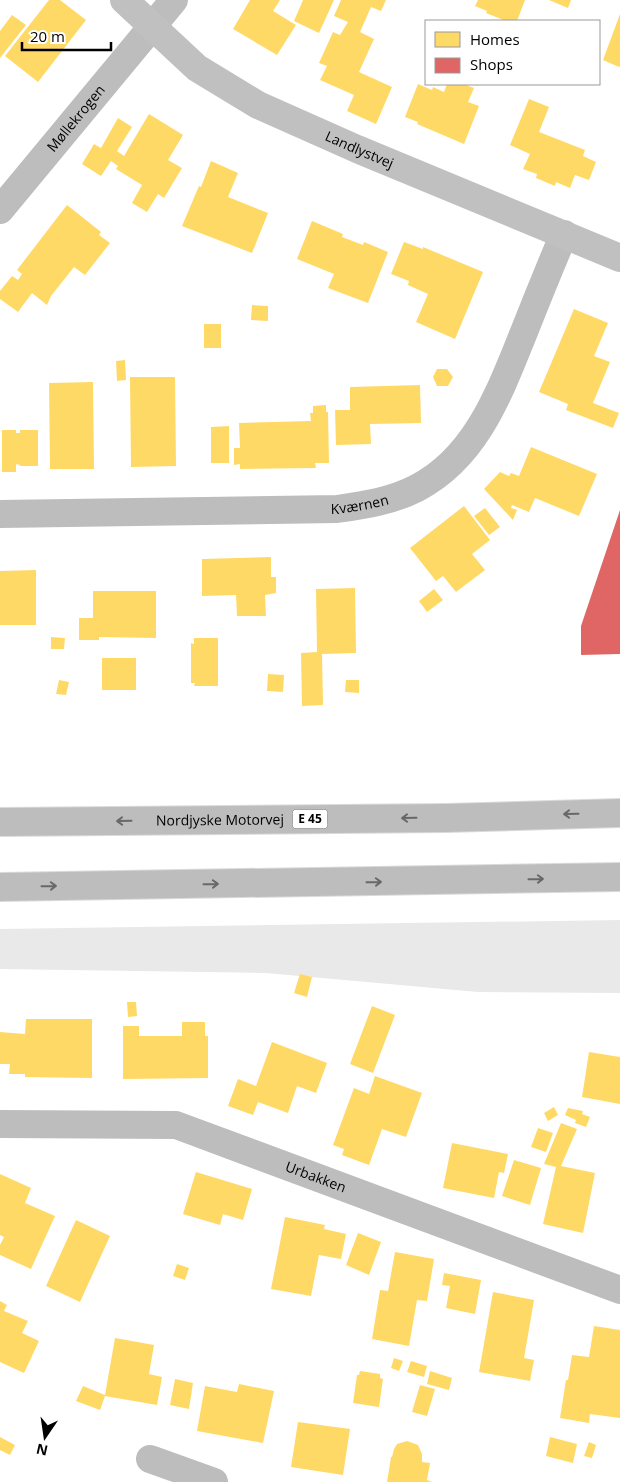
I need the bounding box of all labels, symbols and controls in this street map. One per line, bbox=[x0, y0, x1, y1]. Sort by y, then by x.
scale bar bbox=[22, 20, 111, 52]
legend bbox=[425, 20, 600, 85]
text: 20 m bbox=[30, 26, 65, 46]
text: Homes bbox=[470, 29, 520, 49]
text: Shops bbox=[470, 54, 513, 74]
street label: Møllekrogen bbox=[42, 81, 109, 156]
street label: Landlystvej bbox=[322, 126, 397, 172]
street label: Kværnen bbox=[331, 490, 391, 518]
street label: Nordjyske Motorvej bbox=[156, 809, 284, 830]
road number: E 45 bbox=[292, 810, 328, 829]
one-way arrow bbox=[564, 810, 580, 819]
one-way arrow bbox=[401, 813, 418, 823]
one-way arrow bbox=[116, 816, 132, 826]
one-way arrow bbox=[528, 875, 544, 884]
one-way arrow bbox=[365, 877, 381, 887]
one-way arrow bbox=[202, 879, 219, 889]
one-way arrow bbox=[40, 881, 56, 891]
street label: Urbakken bbox=[283, 1156, 349, 1196]
north arrow bbox=[20, 1412, 70, 1462]
text: N bbox=[34, 1440, 50, 1461]

